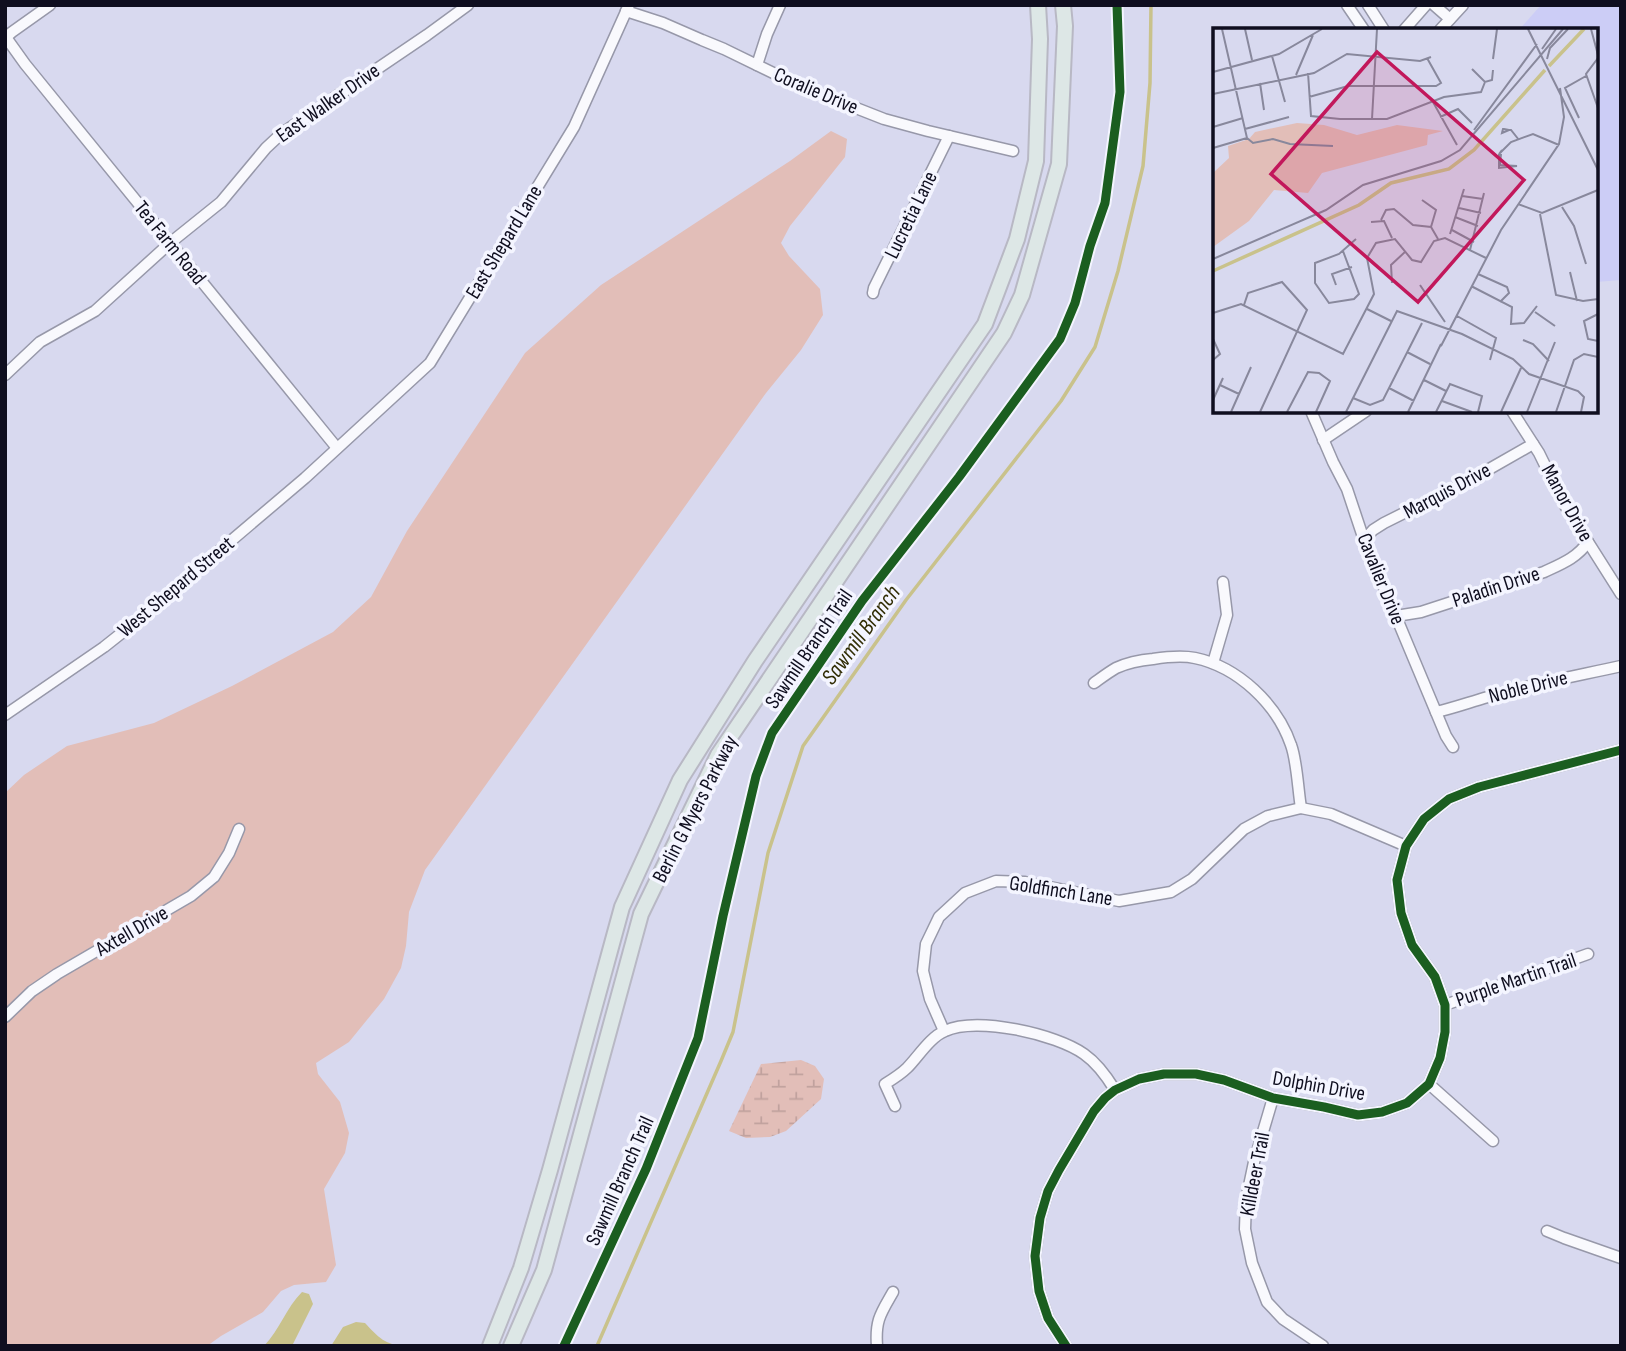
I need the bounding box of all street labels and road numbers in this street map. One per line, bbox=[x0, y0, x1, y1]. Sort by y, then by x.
street label: East Walker Drive bbox=[271, 58, 385, 148]
street label: Coralie Drive bbox=[770, 62, 862, 120]
street label: Lucretia Lane bbox=[879, 167, 943, 263]
street label: East Shepard Lane bbox=[460, 181, 548, 303]
street label: Tea Farm Road bbox=[129, 196, 211, 290]
street label: Marquis Drive bbox=[1399, 458, 1495, 524]
street label: Manor Drive bbox=[1536, 460, 1598, 546]
street label: Cavalier Drive bbox=[1351, 530, 1411, 628]
street label: West Shepard Street bbox=[113, 531, 239, 643]
street label: Paladin Drive bbox=[1449, 561, 1543, 613]
street label: Sawmill Branch Trail bbox=[760, 585, 858, 713]
street label: Noble Drive bbox=[1486, 665, 1570, 709]
street label: Berlin G Myers Parkway bbox=[647, 731, 743, 887]
street label: Goldfinch Lane bbox=[1008, 871, 1114, 911]
street label: Axtell Drive bbox=[90, 900, 173, 962]
street label: Purple Martin Trail bbox=[1452, 948, 1580, 1012]
street label: Dolphin Drive bbox=[1271, 1066, 1367, 1106]
street label: Sawmill Branch Trail bbox=[580, 1113, 660, 1249]
street label: Killdeer Trail bbox=[1235, 1130, 1275, 1218]

